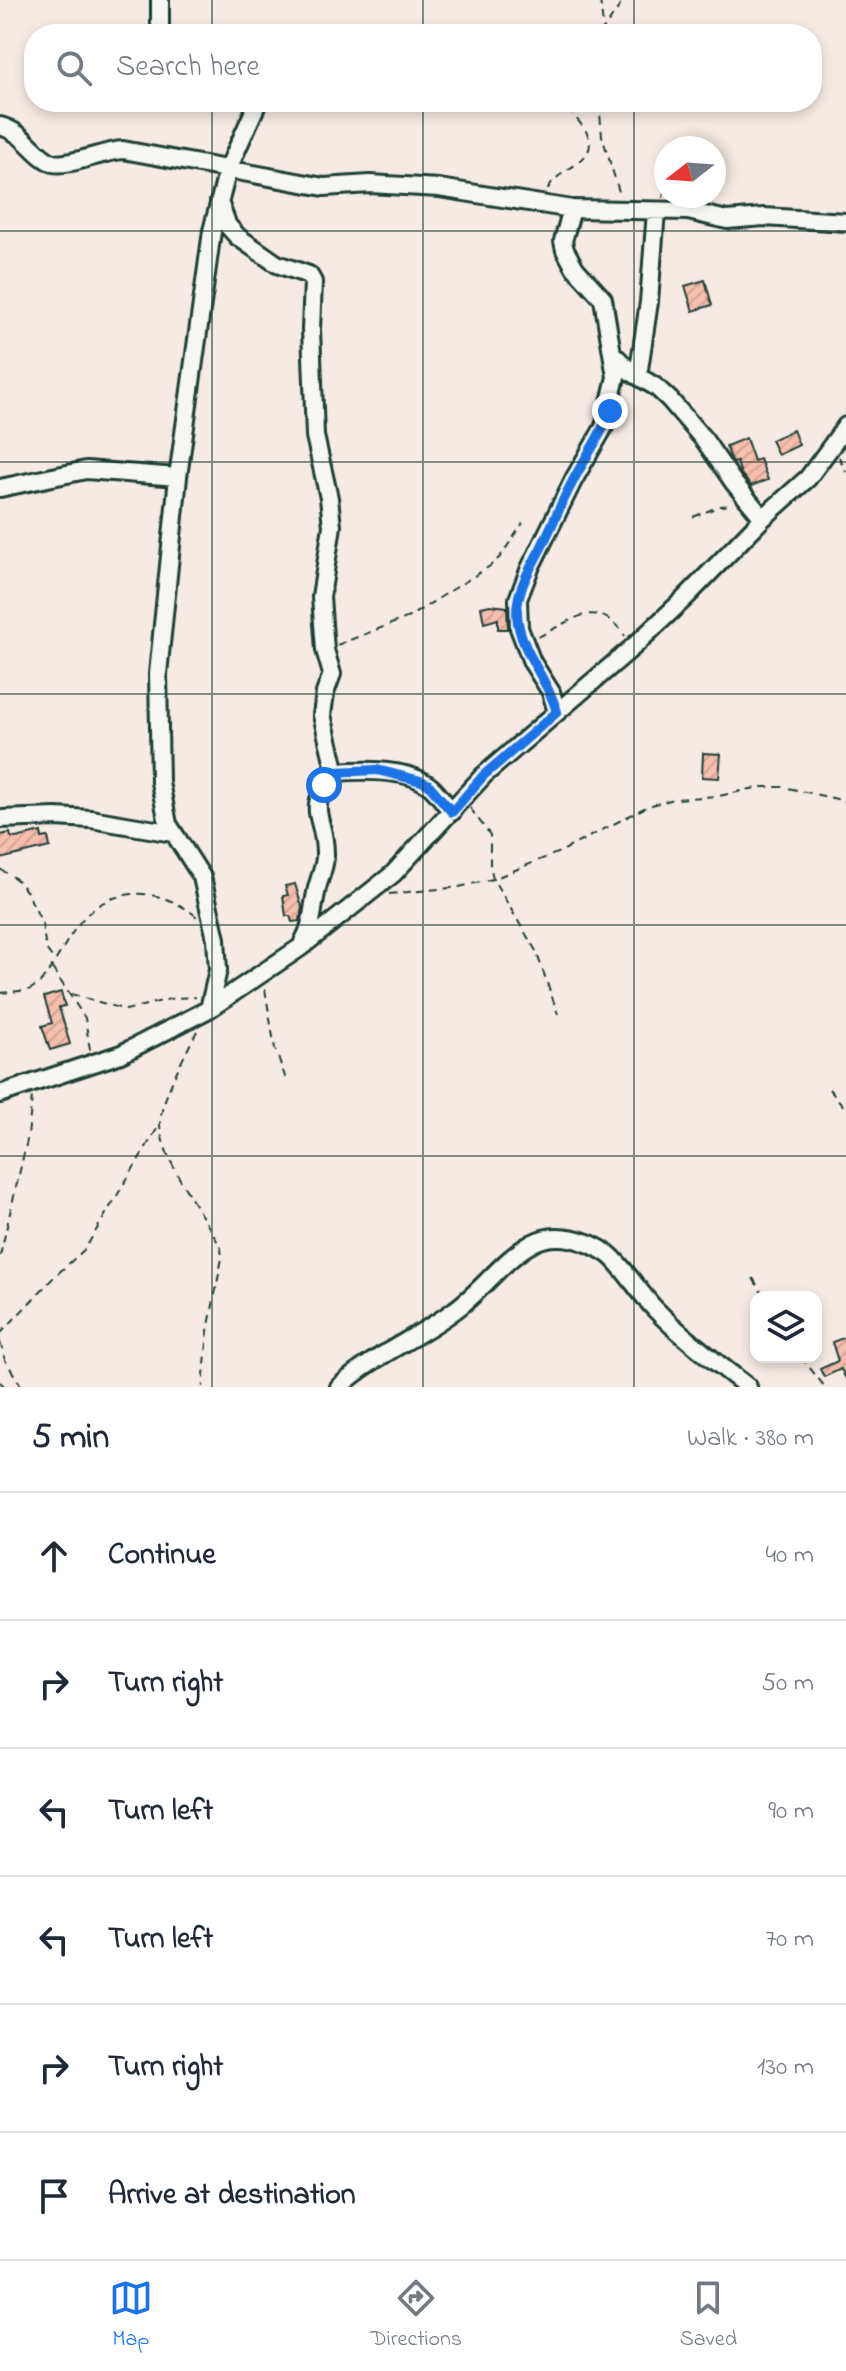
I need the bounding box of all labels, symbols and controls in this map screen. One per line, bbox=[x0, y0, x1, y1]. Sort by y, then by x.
search box bbox=[24, 24, 822, 112]
icon: search bbox=[52, 46, 96, 90]
text: Search here bbox=[116, 46, 260, 90]
north arrow bbox=[654, 136, 726, 208]
route end bbox=[592, 393, 628, 429]
route start bbox=[306, 767, 342, 803]
map controls bbox=[750, 1291, 822, 1363]
button: layers bbox=[750, 1291, 822, 1363]
text: 5 min bbox=[32, 1414, 109, 1464]
text: Walk · 380 m bbox=[687, 1420, 814, 1458]
icon: ahead bbox=[32, 1534, 76, 1578]
text: Continue bbox=[108, 1534, 216, 1578]
text: 40 m bbox=[765, 1537, 814, 1575]
icon: right bbox=[32, 1662, 76, 1706]
text: Turn right bbox=[108, 1662, 223, 1706]
text: 50 m bbox=[761, 1665, 814, 1703]
icon: left bbox=[32, 1790, 76, 1834]
text: Turn left bbox=[108, 1790, 213, 1834]
text: 90 m bbox=[768, 1793, 814, 1831]
icon: left bbox=[32, 1918, 76, 1962]
text: Turn left bbox=[108, 1918, 213, 1962]
text: 70 m bbox=[765, 1921, 814, 1959]
icon: right bbox=[32, 2046, 76, 2090]
text: Turn right bbox=[108, 2046, 223, 2090]
text: 130 m bbox=[757, 2049, 814, 2087]
icon: arrive bbox=[32, 2174, 76, 2218]
text: Arrive at destination bbox=[108, 2174, 356, 2218]
tab: Map bbox=[109, 2276, 153, 2356]
tab: Directions bbox=[371, 2276, 462, 2356]
tab: Saved bbox=[680, 2276, 737, 2356]

